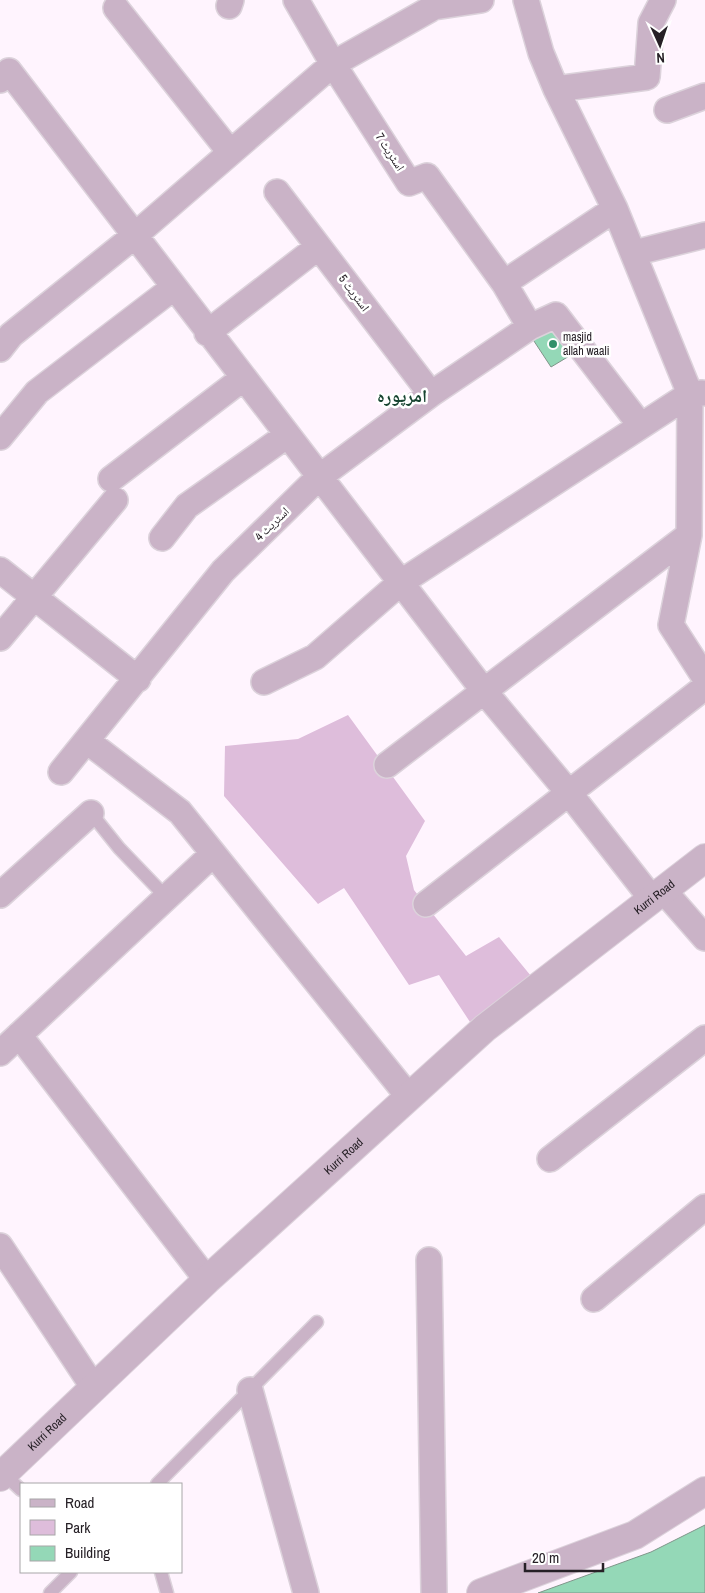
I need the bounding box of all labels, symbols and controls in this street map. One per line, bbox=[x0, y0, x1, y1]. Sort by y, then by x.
north arrow bbox=[635, 20, 685, 70]
text: N bbox=[656, 49, 665, 67]
street label: اسٹریٹ 7 bbox=[372, 130, 408, 174]
street label: اسٹریٹ 5 bbox=[335, 271, 373, 315]
place label: masjid allah waali bbox=[563, 329, 610, 359]
marker: masjid allah waali bbox=[547, 338, 559, 350]
district label: امرپورہ bbox=[377, 383, 427, 408]
street label: اسٹریٹ 4 bbox=[251, 504, 293, 544]
street label: Kurri Road bbox=[631, 876, 678, 918]
street label: Kurri Road bbox=[320, 1134, 367, 1178]
street label: Kurri Road bbox=[24, 1410, 70, 1454]
legend bbox=[20, 1483, 182, 1573]
text: Road bbox=[65, 1492, 94, 1513]
text: Park bbox=[65, 1517, 91, 1538]
scale bar bbox=[525, 1540, 602, 1572]
text: Building bbox=[65, 1542, 110, 1563]
text: 20 m bbox=[532, 1547, 559, 1568]

